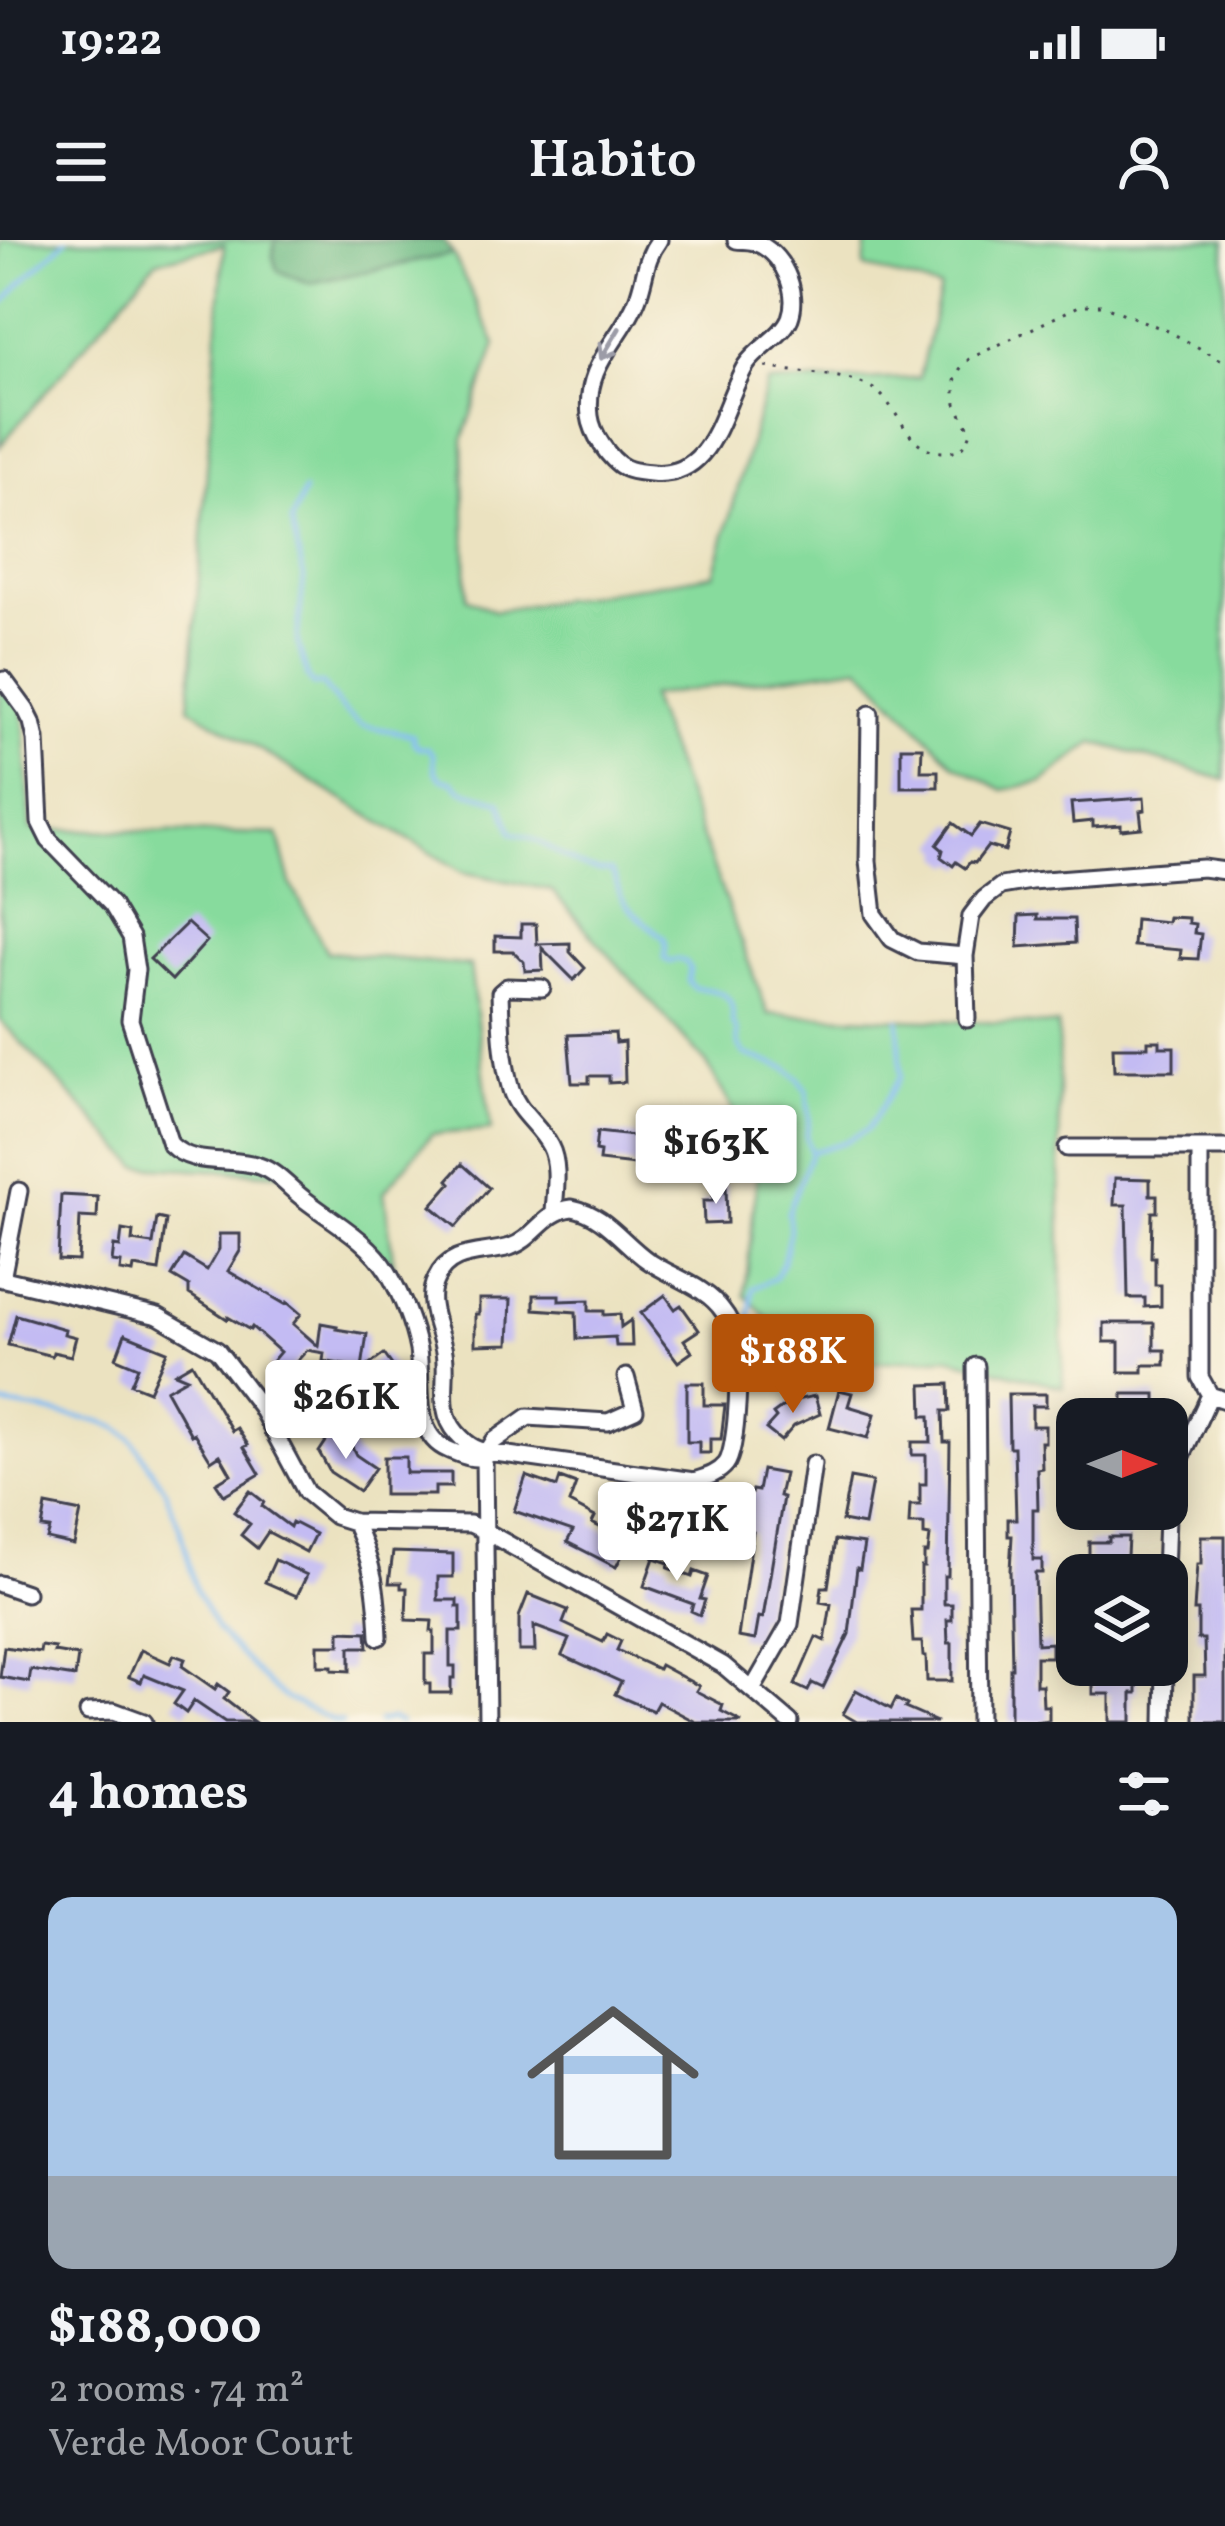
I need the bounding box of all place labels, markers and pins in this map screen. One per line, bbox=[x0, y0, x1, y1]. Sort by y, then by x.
pin: $163K bbox=[632, 1105, 800, 1207]
pin: $188K bbox=[709, 1314, 877, 1416]
pin: $261K bbox=[262, 1360, 430, 1462]
pin: $271K bbox=[593, 1482, 761, 1584]

